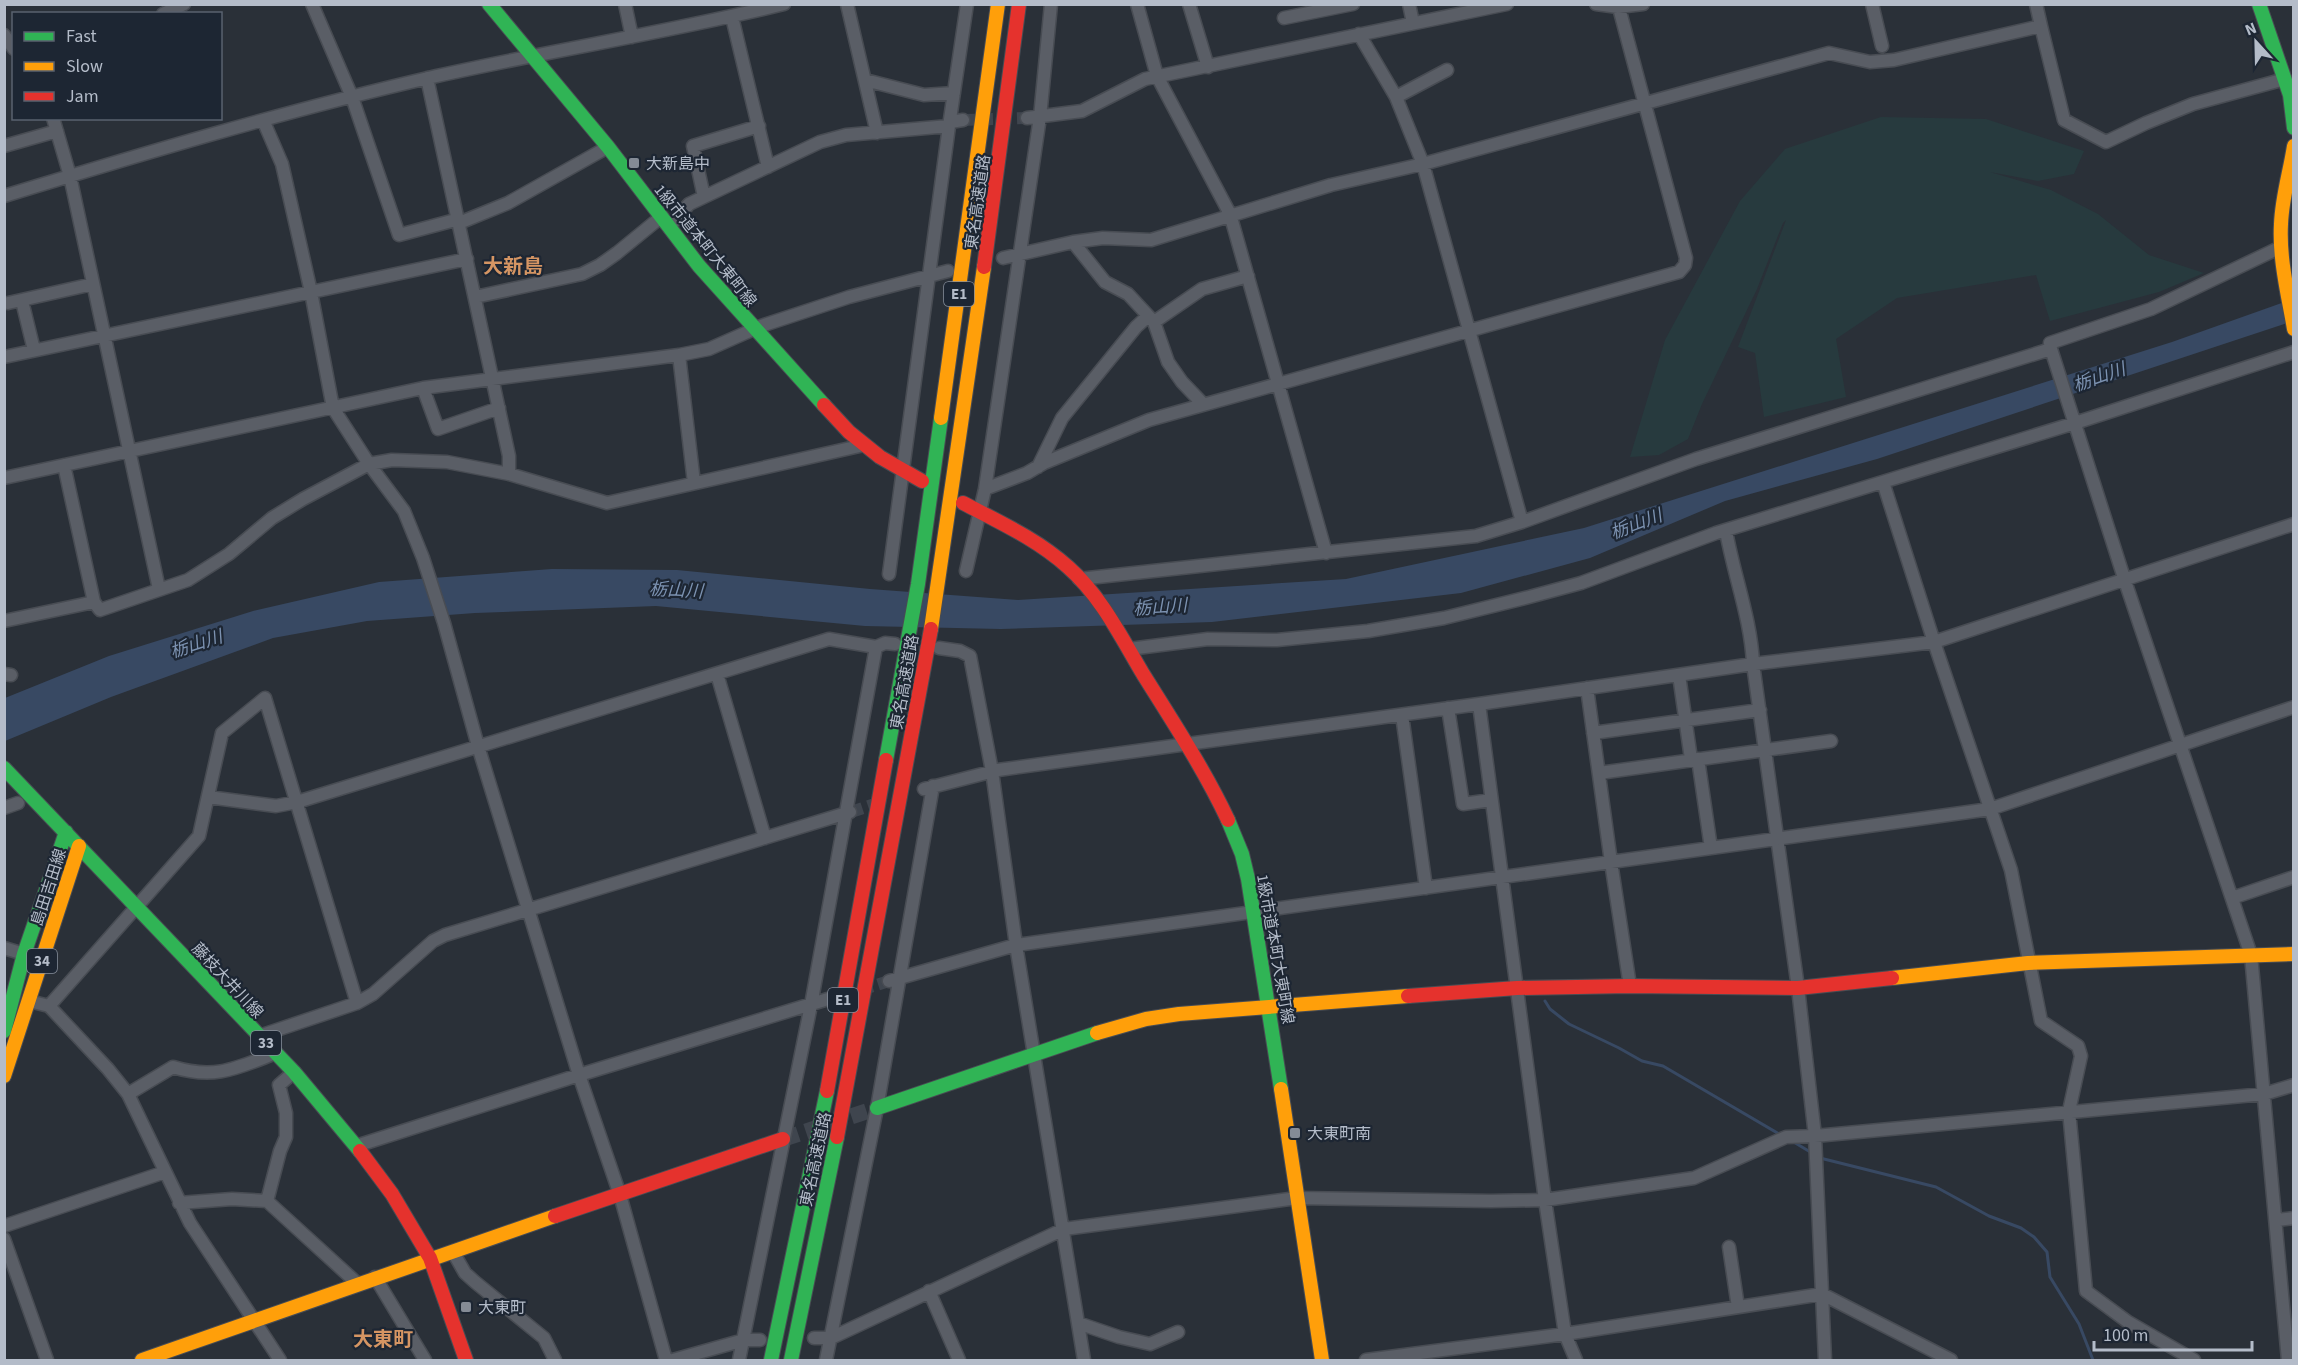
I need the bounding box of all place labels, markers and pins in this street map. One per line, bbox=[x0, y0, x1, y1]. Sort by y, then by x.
place label: 大新島中 bbox=[646, 153, 710, 175]
marker: 大新島中 bbox=[627, 156, 641, 170]
place label: 大東町南 bbox=[1307, 1123, 1371, 1145]
marker: 大東町南 bbox=[1288, 1126, 1302, 1140]
place label: 大東町 bbox=[478, 1297, 526, 1319]
marker: 大東町 bbox=[459, 1300, 473, 1314]

